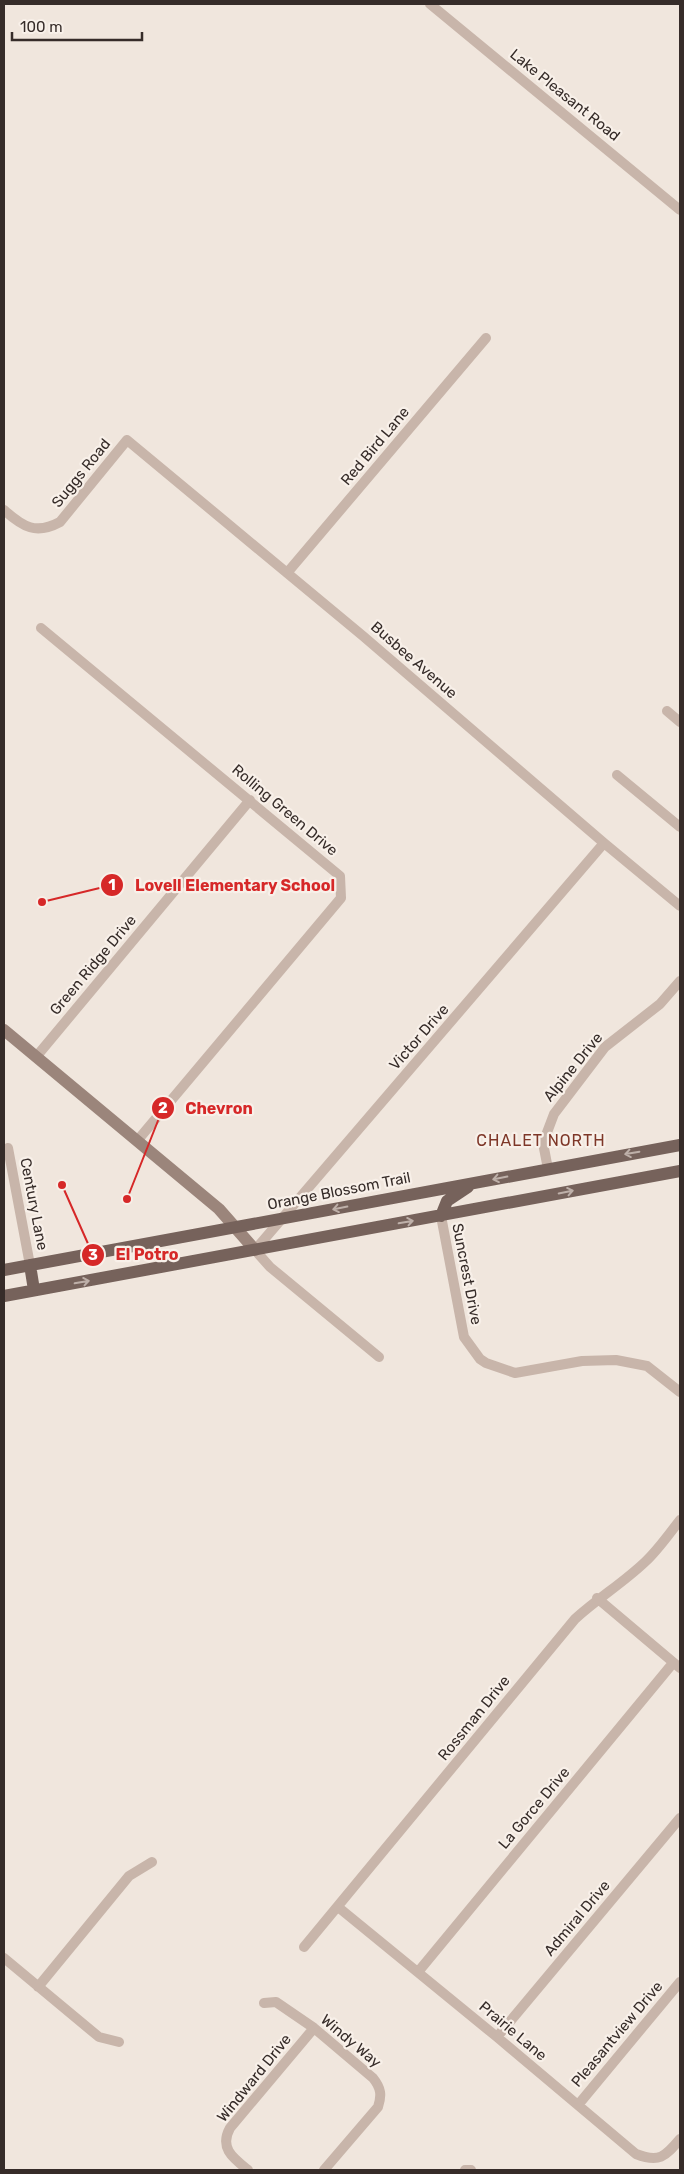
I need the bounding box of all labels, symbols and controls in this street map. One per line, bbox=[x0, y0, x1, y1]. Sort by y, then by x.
scale bar bbox=[12, 10, 142, 42]
text: 100 m bbox=[20, 18, 62, 36]
street label: Lake Pleasant Road bbox=[506, 45, 624, 145]
street label: Red Bird Lane bbox=[337, 403, 413, 489]
street label: Suggs Road bbox=[48, 435, 114, 511]
street label: Busbee Avenue bbox=[367, 618, 461, 702]
street label: Rolling Green Drive bbox=[228, 761, 342, 859]
callout: Lovell Elementary School bbox=[99, 869, 345, 900]
text: 1 bbox=[108, 876, 116, 894]
text: Lovell Elementary School bbox=[135, 876, 335, 895]
street label: Green Ridge Drive bbox=[46, 911, 140, 1019]
street label: Victor Drive bbox=[386, 1000, 452, 1074]
street label: Alpine Drive bbox=[540, 1029, 606, 1105]
callout: Chevron bbox=[150, 1093, 263, 1124]
text: 2 bbox=[158, 1099, 168, 1117]
text: Chevron bbox=[185, 1099, 253, 1118]
district label: CHALET NORTH bbox=[476, 1131, 606, 1150]
one-way arrow bbox=[625, 1149, 641, 1159]
street label: Century Lane bbox=[16, 1156, 52, 1252]
street label: Orange Blossom Trail bbox=[266, 1168, 412, 1214]
one-way arrow bbox=[492, 1173, 508, 1183]
one-way arrow bbox=[558, 1187, 574, 1197]
one-way arrow bbox=[332, 1203, 348, 1213]
one-way arrow bbox=[398, 1217, 414, 1227]
street label: Suncrest Drive bbox=[448, 1222, 486, 1326]
callout: El Potro bbox=[81, 1239, 189, 1270]
text: El Potro bbox=[115, 1245, 179, 1264]
text: 3 bbox=[88, 1246, 98, 1264]
one-way arrow bbox=[74, 1276, 90, 1286]
street label: Rossman Drive bbox=[434, 1672, 514, 1764]
street label: La Gorce Drive bbox=[495, 1763, 573, 1853]
street label: Admiral Drive bbox=[540, 1877, 614, 1959]
street label: Pleasantview Drive bbox=[568, 1978, 666, 2090]
street label: Prairie Lane bbox=[476, 1998, 550, 2064]
street label: Windy Way bbox=[317, 2011, 385, 2071]
street label: Windward Drive bbox=[213, 2030, 295, 2126]

